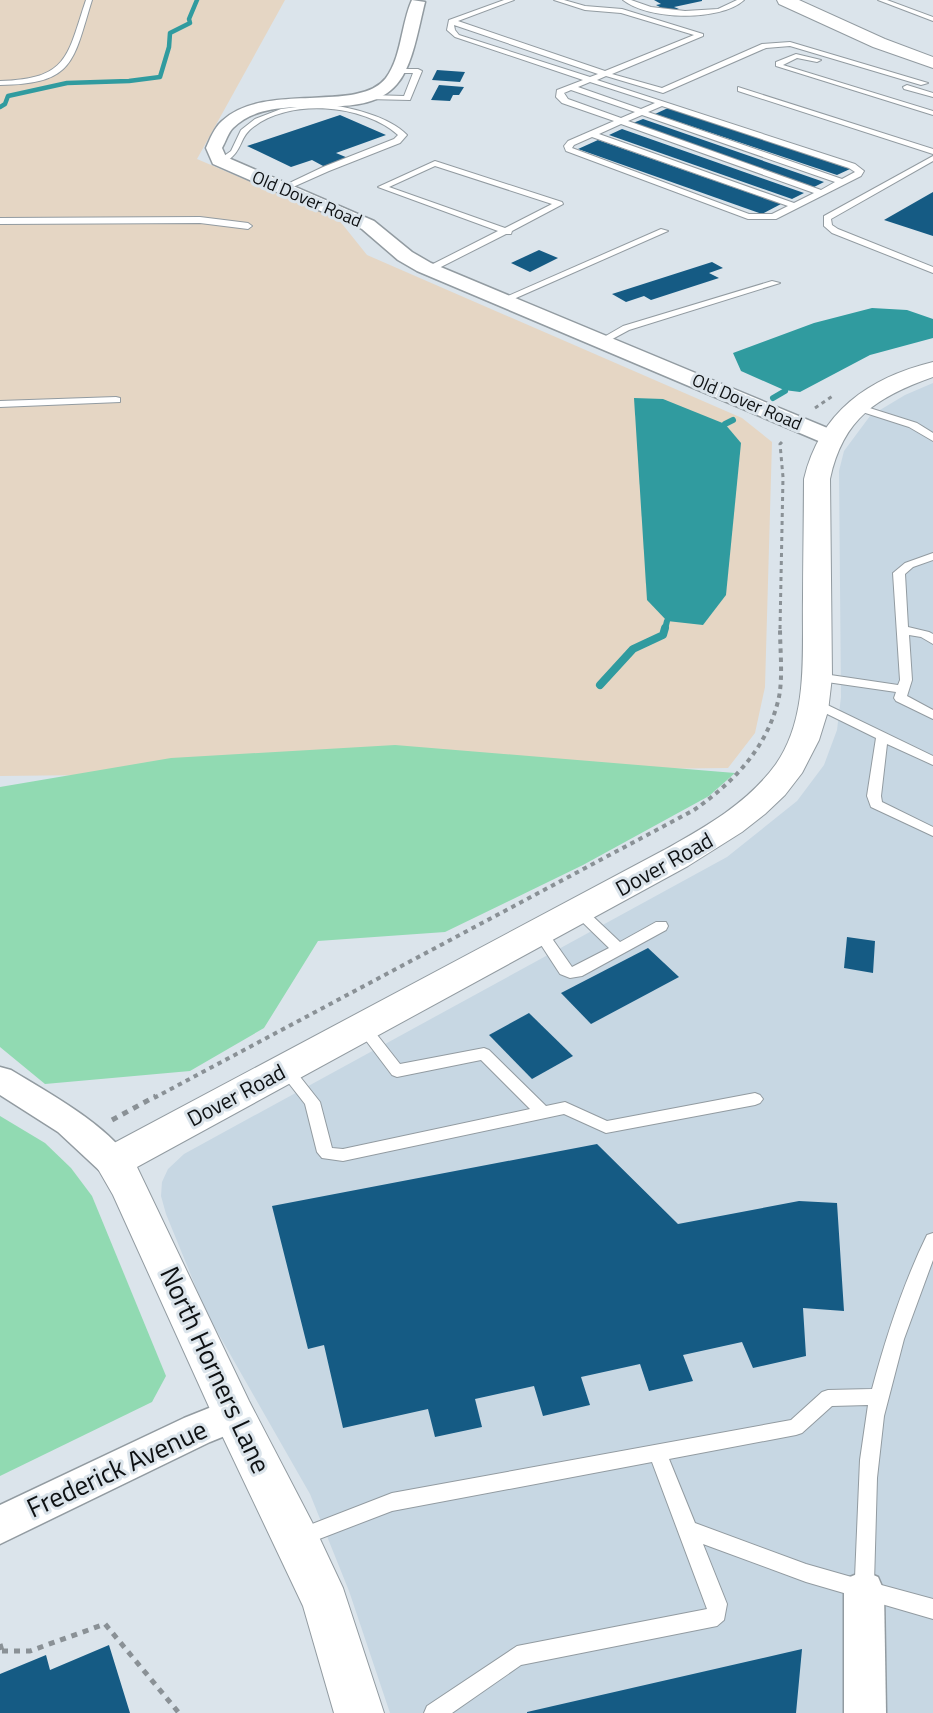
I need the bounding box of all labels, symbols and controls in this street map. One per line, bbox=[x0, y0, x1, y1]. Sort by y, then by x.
street label: Old Dover Road bbox=[248, 163, 366, 234]
street label: Old Dover Road bbox=[688, 366, 806, 437]
street label: Dover Road bbox=[609, 823, 719, 905]
street label: Dover Road bbox=[181, 1055, 291, 1135]
street label: North Horners Lane bbox=[150, 1259, 282, 1479]
street label: Frederick Avenue bbox=[20, 1408, 213, 1527]

